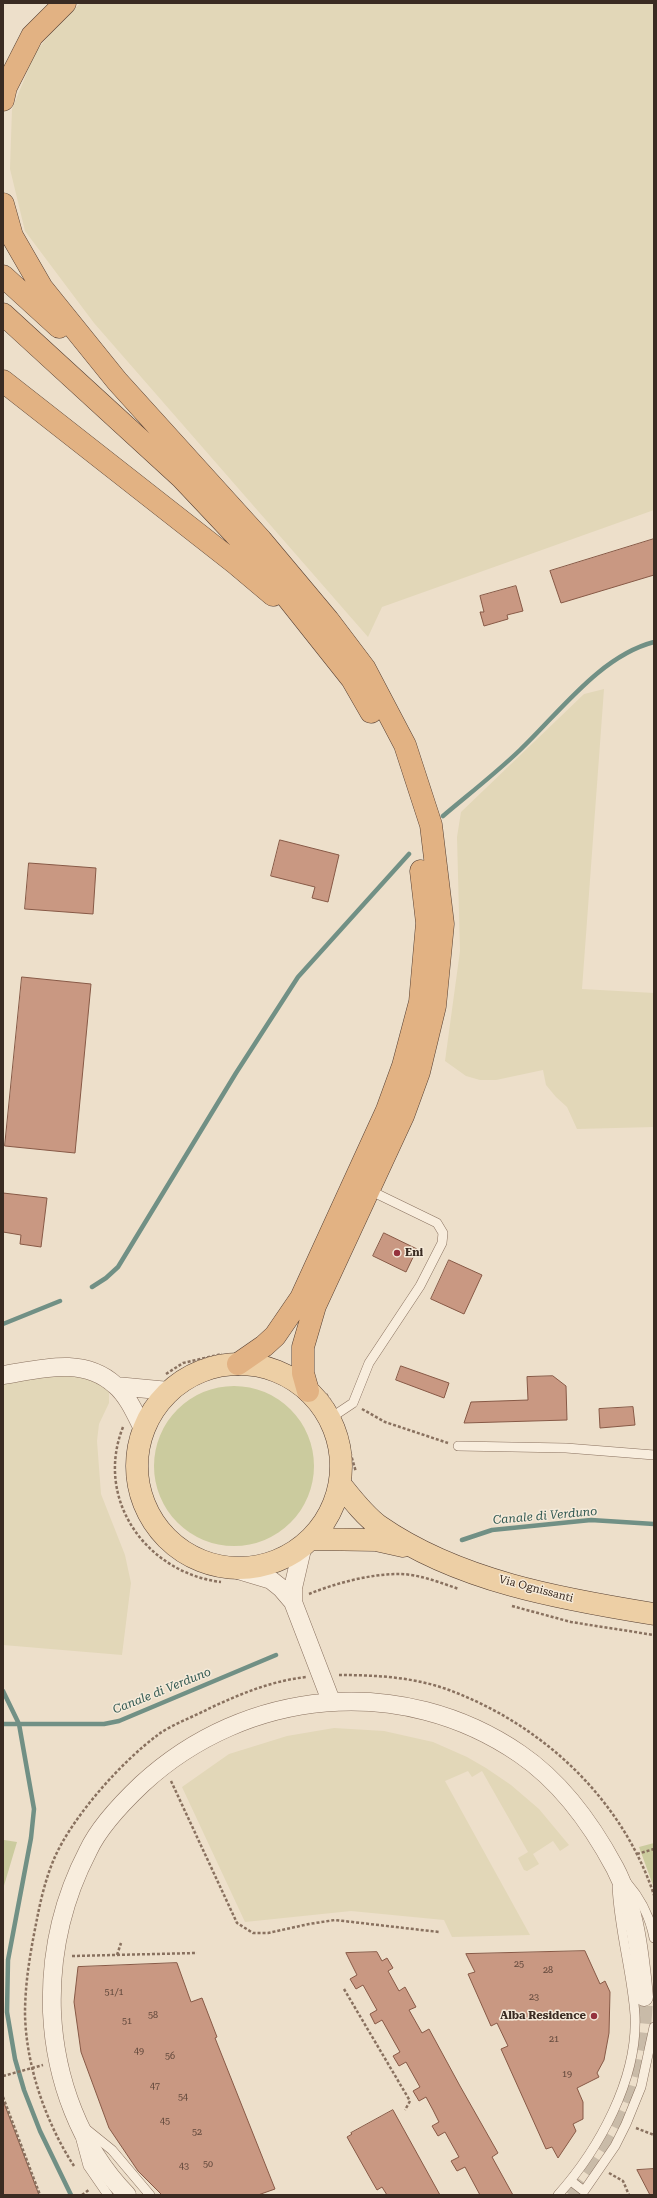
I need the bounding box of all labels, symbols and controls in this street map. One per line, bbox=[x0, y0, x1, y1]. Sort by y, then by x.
place label: Eni bbox=[405, 1246, 423, 1260]
marker: Eni bbox=[392, 1248, 402, 1258]
water label: Canale di Verduno bbox=[492, 1504, 598, 1528]
street label: Via Ognissanti bbox=[497, 1573, 575, 1605]
water label: Canale di Verduno bbox=[111, 1665, 213, 1717]
house number: 25 bbox=[514, 1959, 524, 1969]
house number: 28 bbox=[543, 1965, 553, 1975]
house number: 51/1 bbox=[105, 1987, 123, 1997]
house number: 23 bbox=[529, 1992, 539, 2002]
place label: Alba Residence bbox=[500, 2009, 586, 2023]
house number: 58 bbox=[148, 2010, 158, 2020]
marker: Alba Residence bbox=[589, 2011, 599, 2021]
house number: 51 bbox=[122, 2016, 132, 2026]
house number: 21 bbox=[549, 2034, 559, 2044]
house number: 49 bbox=[134, 2046, 144, 2056]
house number: 56 bbox=[165, 2051, 175, 2061]
house number: 19 bbox=[562, 2069, 572, 2079]
house number: 47 bbox=[150, 2081, 160, 2091]
house number: 54 bbox=[178, 2092, 188, 2102]
house number: 45 bbox=[160, 2116, 170, 2126]
house number: 52 bbox=[192, 2127, 202, 2137]
house number: 50 bbox=[203, 2159, 213, 2169]
house number: 43 bbox=[179, 2161, 189, 2171]

